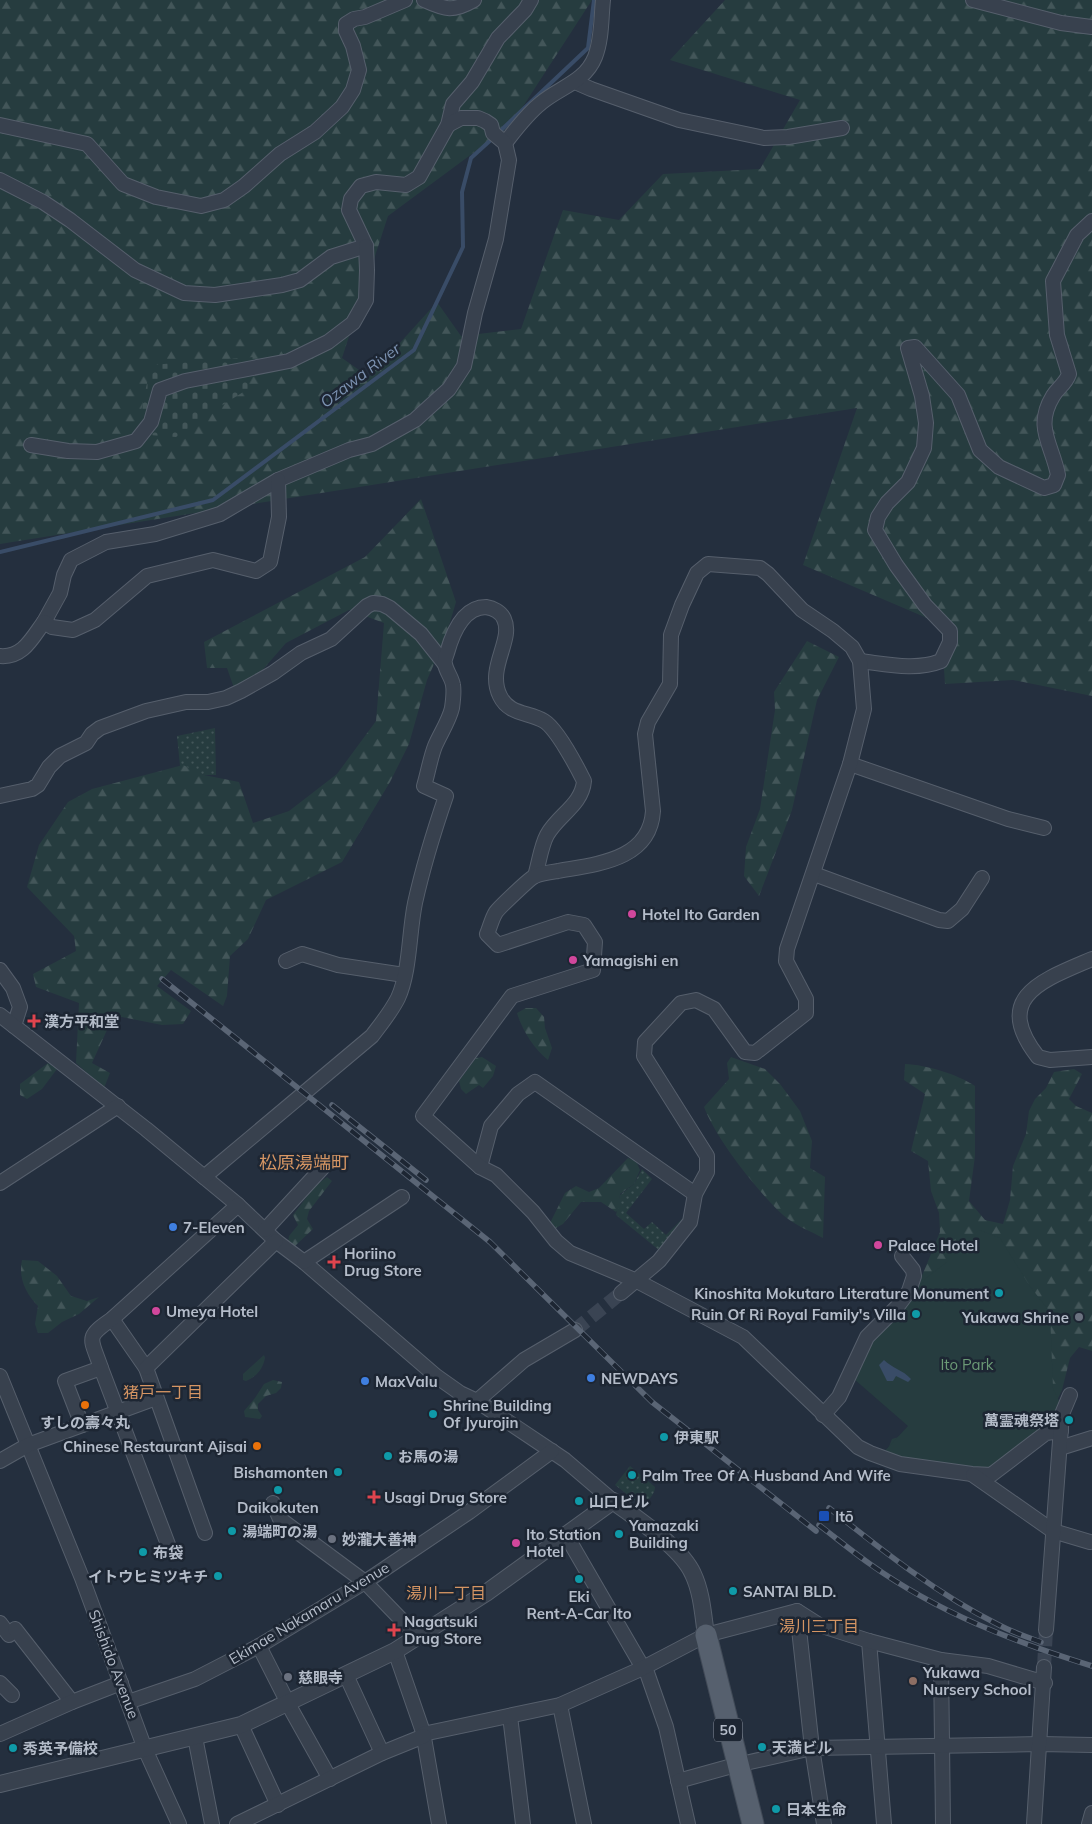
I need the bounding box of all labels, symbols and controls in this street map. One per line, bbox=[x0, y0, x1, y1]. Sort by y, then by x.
water label: Ozawa River bbox=[316, 338, 405, 412]
place label: Hotel Ito Garden bbox=[642, 905, 760, 924]
marker: Hotel Ito Garden bbox=[626, 908, 638, 920]
place label: Yamagishi en bbox=[582, 951, 678, 970]
marker: Yamagishi en bbox=[567, 954, 579, 966]
place label: 漢方平和堂 bbox=[44, 1012, 119, 1031]
marker: 漢方平和堂 bbox=[28, 1015, 40, 1027]
district label: 松原湯端町 bbox=[259, 1151, 349, 1174]
place label: 7-Eleven bbox=[183, 1218, 245, 1237]
marker: 7-Eleven bbox=[167, 1221, 179, 1233]
place label: Palace Hotel bbox=[888, 1236, 978, 1255]
marker: Palace Hotel bbox=[872, 1239, 884, 1251]
place label: Horiino Drug Store bbox=[344, 1244, 422, 1280]
marker: Horiino Drug Store bbox=[328, 1256, 340, 1268]
place label: Kinoshita Mokutaro Literature Monument bbox=[694, 1284, 989, 1303]
marker: Kinoshita Mokutaro Literature Monument bbox=[993, 1287, 1005, 1299]
place label: Umeya Hotel bbox=[166, 1302, 258, 1321]
marker: Umeya Hotel bbox=[150, 1305, 162, 1317]
place label: Ruin Of Ri Royal Family's Villa bbox=[691, 1305, 906, 1324]
marker: Ruin Of Ri Royal Family's Villa bbox=[910, 1308, 922, 1320]
place label: Yukawa Shrine bbox=[961, 1308, 1069, 1327]
marker: Yukawa Shrine bbox=[1073, 1311, 1085, 1323]
park label: Ito Park bbox=[940, 1355, 994, 1374]
place label: NEWDAYS bbox=[601, 1369, 679, 1388]
place label: MaxValu bbox=[375, 1372, 438, 1391]
marker: NEWDAYS bbox=[585, 1372, 597, 1384]
marker: MaxValu bbox=[359, 1375, 371, 1387]
district label: 猪戸一丁目 bbox=[123, 1382, 203, 1402]
place label: Shrine Building Of Jyurojin bbox=[443, 1396, 552, 1432]
marker: すしの壽々丸 bbox=[79, 1399, 91, 1411]
marker: Shrine Building Of Jyurojin bbox=[427, 1408, 439, 1420]
place label: 萬霊魂祭塔 bbox=[984, 1411, 1059, 1430]
place label: すしの壽々丸 bbox=[40, 1413, 130, 1432]
marker: 萬霊魂祭塔 bbox=[1063, 1414, 1075, 1426]
place label: 伊東駅 bbox=[674, 1428, 719, 1447]
marker: 伊東駅 bbox=[658, 1431, 670, 1443]
place label: Chinese Restaurant Ajisai bbox=[63, 1437, 247, 1456]
marker: Chinese Restaurant Ajisai bbox=[251, 1440, 263, 1452]
place label: お馬の湯 bbox=[398, 1447, 458, 1466]
marker: お馬の湯 bbox=[382, 1450, 394, 1462]
place label: Bishamonten bbox=[234, 1463, 328, 1482]
marker: Bishamonten bbox=[332, 1466, 344, 1478]
place label: Palm Tree Of A Husband And Wife bbox=[642, 1466, 891, 1485]
marker: Palm Tree Of A Husband And Wife bbox=[626, 1469, 638, 1481]
marker: Daikokuten bbox=[272, 1484, 284, 1496]
place label: Usagi Drug Store bbox=[384, 1488, 507, 1507]
marker: Usagi Drug Store bbox=[368, 1491, 380, 1503]
place label: 山口ビル bbox=[589, 1492, 649, 1511]
marker: 山口ビル bbox=[573, 1495, 585, 1507]
place label: Daikokuten bbox=[237, 1498, 319, 1517]
place label: Itō bbox=[835, 1507, 854, 1526]
marker: Itō bbox=[817, 1509, 831, 1523]
place label: Yamazaki Building bbox=[628, 1516, 699, 1552]
place label: 湯端町の湯 bbox=[242, 1522, 317, 1541]
marker: 湯端町の湯 bbox=[226, 1525, 238, 1537]
place label: Ito Station Hotel bbox=[526, 1525, 601, 1561]
marker: Yamazaki Building bbox=[613, 1528, 625, 1540]
place label: 妙瀧大善神 bbox=[342, 1530, 417, 1549]
marker: 妙瀧大善神 bbox=[326, 1533, 338, 1545]
marker: Ito Station Hotel bbox=[510, 1537, 522, 1549]
place label: 布袋 bbox=[153, 1543, 183, 1562]
marker: 布袋 bbox=[137, 1546, 149, 1558]
street label: Ekimae Nakamaru Avenue bbox=[225, 1558, 393, 1668]
place label: イトウヒミツキチ bbox=[88, 1567, 208, 1586]
marker: イトウヒミツキチ bbox=[212, 1570, 224, 1582]
marker: Eki Rent-A-Car Ito bbox=[573, 1573, 585, 1585]
place label: SANTAI BLD. bbox=[743, 1582, 836, 1601]
district label: 湯川一丁目 bbox=[406, 1583, 486, 1603]
marker: SANTAI BLD. bbox=[727, 1585, 739, 1597]
place label: Eki Rent-A-Car Ito bbox=[526, 1587, 632, 1623]
street label: Shishido Avenue bbox=[84, 1607, 144, 1721]
place label: Nagatsuki Drug Store bbox=[404, 1612, 482, 1648]
district label: 湯川三丁目 bbox=[779, 1616, 859, 1636]
marker: Nagatsuki Drug Store bbox=[388, 1624, 400, 1636]
place label: Yukawa Nursery School bbox=[922, 1663, 1031, 1699]
place label: 慈眼寺 bbox=[298, 1668, 343, 1687]
marker: 慈眼寺 bbox=[282, 1671, 294, 1683]
marker: Yukawa Nursery School bbox=[907, 1675, 919, 1687]
road number: 50 bbox=[714, 1718, 742, 1742]
place label: 天満ビル bbox=[772, 1738, 832, 1757]
place label: 秀英予備校 bbox=[23, 1739, 98, 1758]
marker: 天満ビル bbox=[756, 1741, 768, 1753]
marker: 秀英予備校 bbox=[7, 1742, 19, 1754]
place label: 日本生命 bbox=[786, 1800, 847, 1819]
marker: 日本生命 bbox=[770, 1803, 782, 1815]

